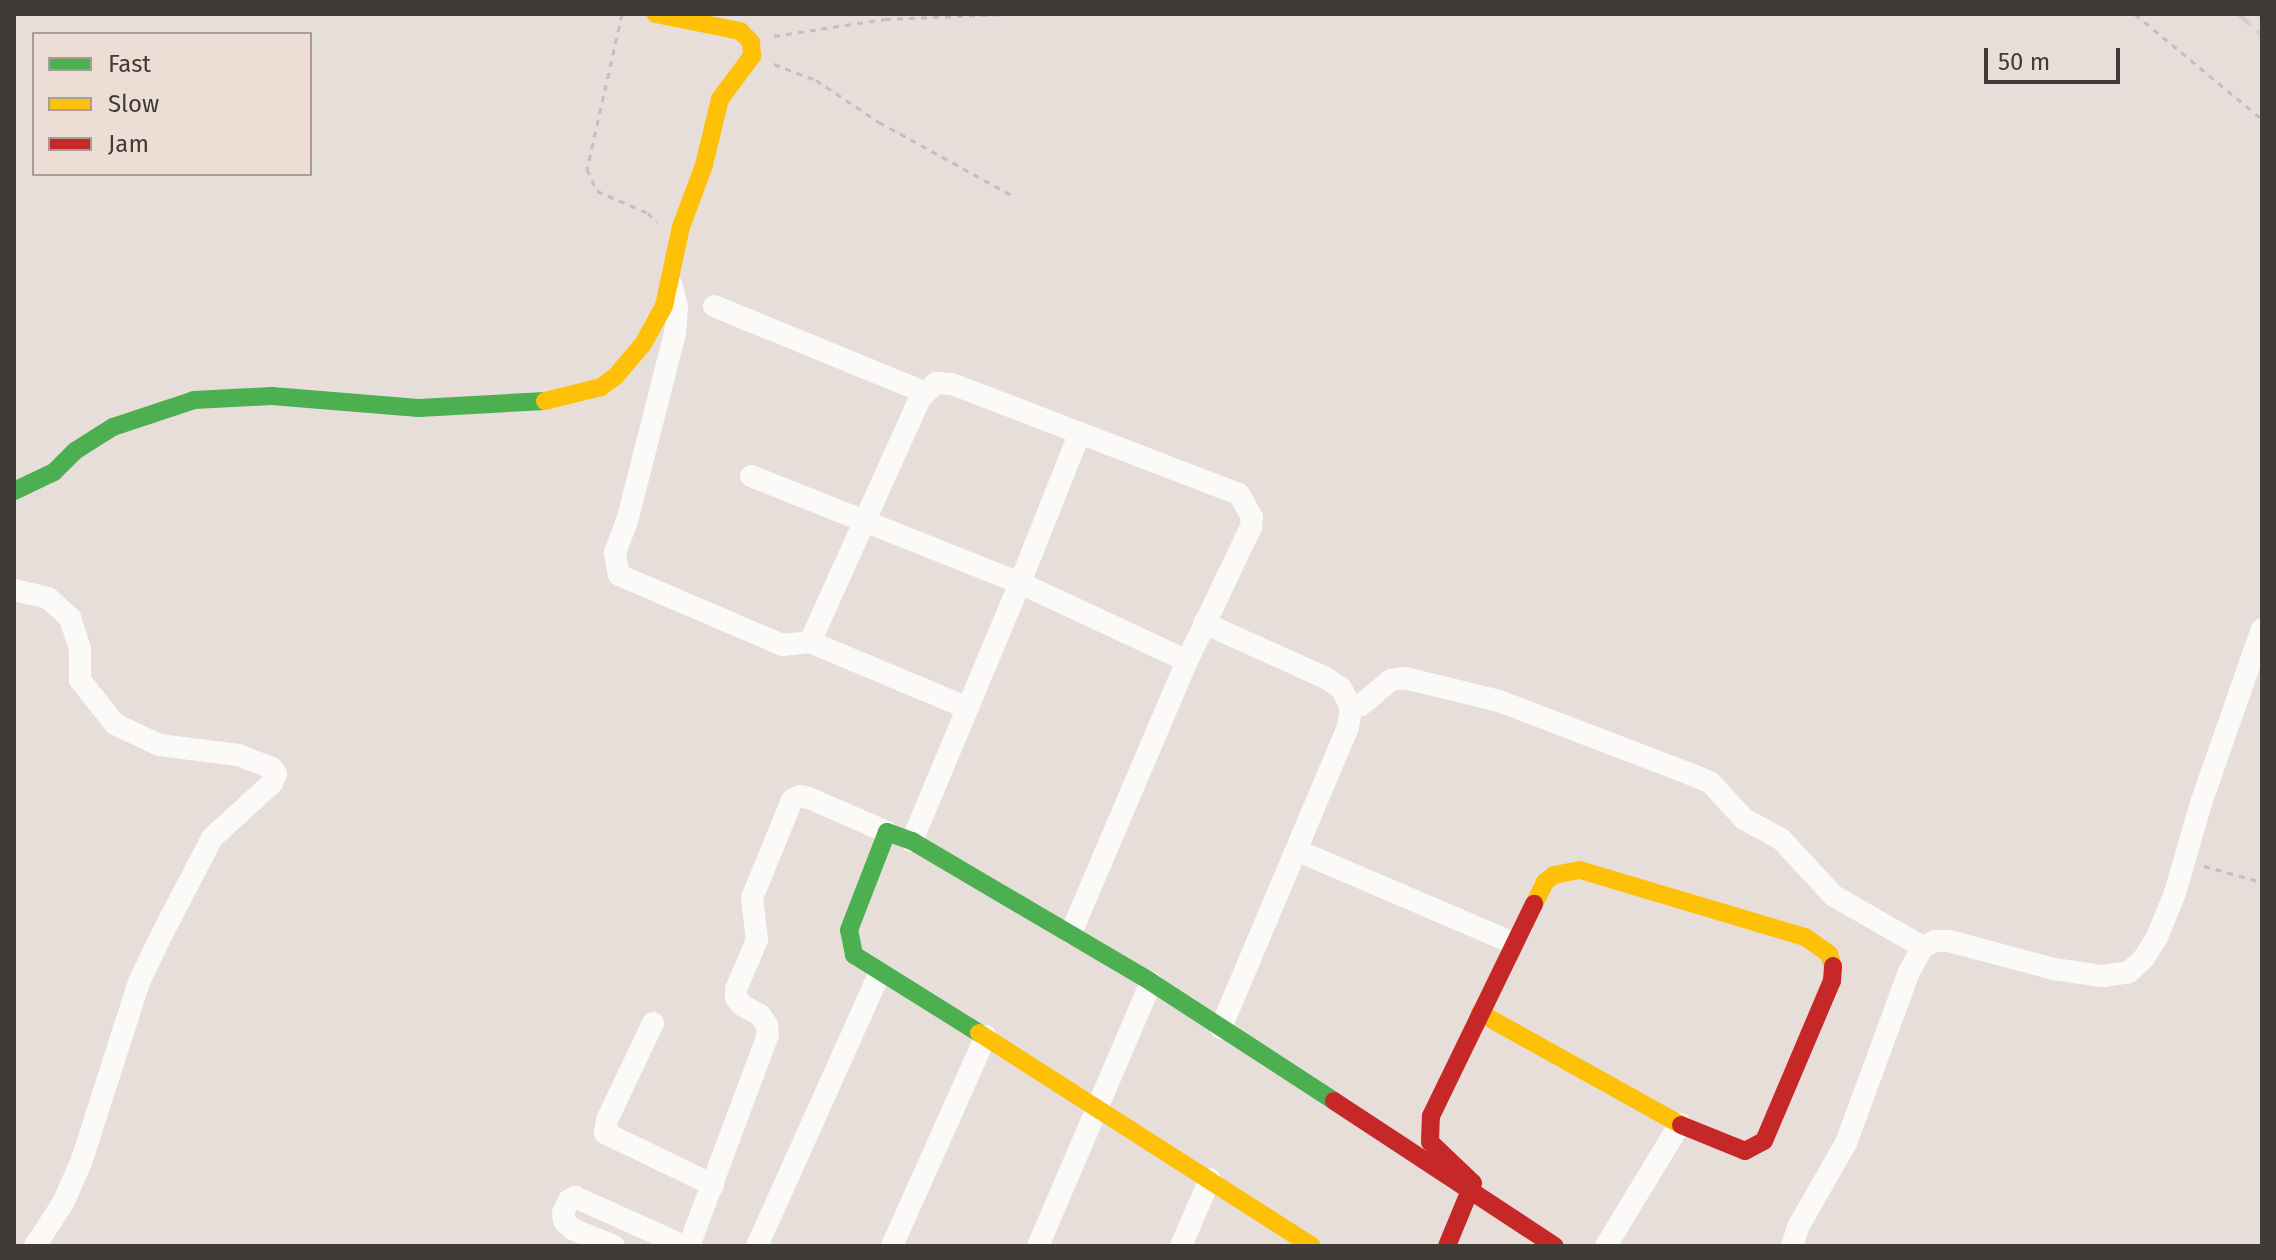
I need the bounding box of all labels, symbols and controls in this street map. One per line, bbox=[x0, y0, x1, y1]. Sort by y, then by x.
legend bbox=[32, 32, 312, 176]
scale bar bbox=[1988, 32, 2124, 82]
text: 50 m bbox=[1998, 48, 2050, 76]
text: Fast bbox=[108, 50, 151, 78]
text: Slow bbox=[108, 90, 159, 118]
text: Jam bbox=[108, 130, 149, 158]

